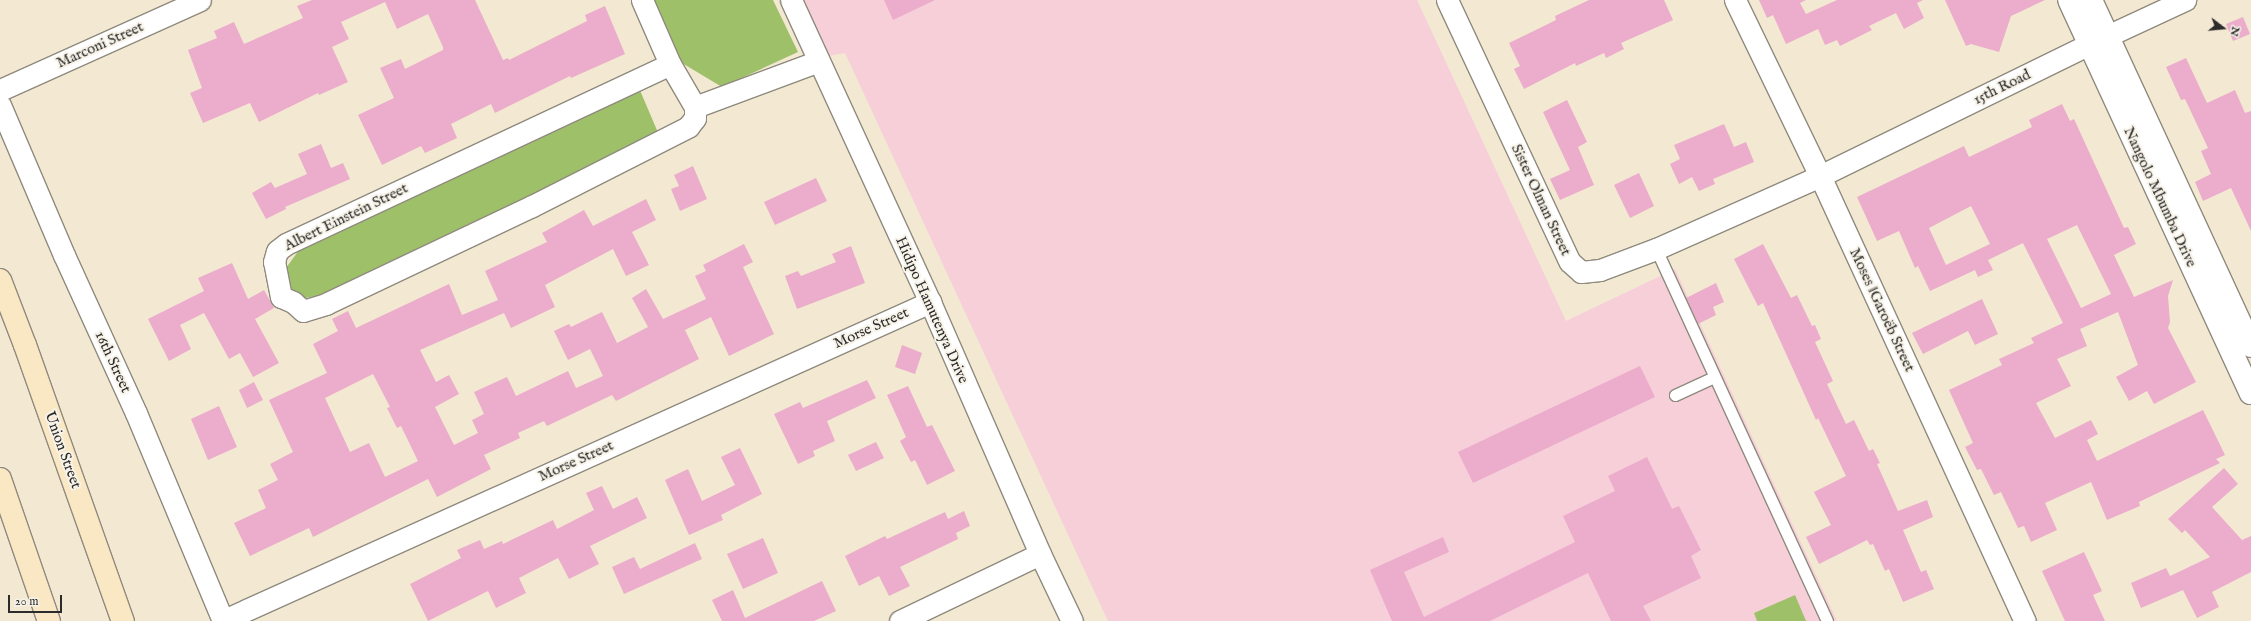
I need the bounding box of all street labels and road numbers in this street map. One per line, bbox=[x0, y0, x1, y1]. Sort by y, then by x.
street label: Marconi Street bbox=[54, 18, 146, 72]
street label: 15th Road bbox=[1970, 65, 2034, 109]
street label: Nangolo Mbumba Drive bbox=[2120, 124, 2200, 270]
street label: Sister Olman Street bbox=[1507, 141, 1575, 259]
street label: Albert Einstein Street bbox=[281, 179, 411, 255]
street label: Hidipo Hamutenya Drive bbox=[891, 234, 973, 386]
street label: Moses ǁGaroëb Street bbox=[1845, 245, 1919, 375]
street label: Morse Street bbox=[831, 303, 911, 353]
street label: 16th Street bbox=[91, 328, 135, 396]
street label: Union Street bbox=[41, 409, 85, 491]
street label: Morse Street bbox=[536, 436, 616, 486]

